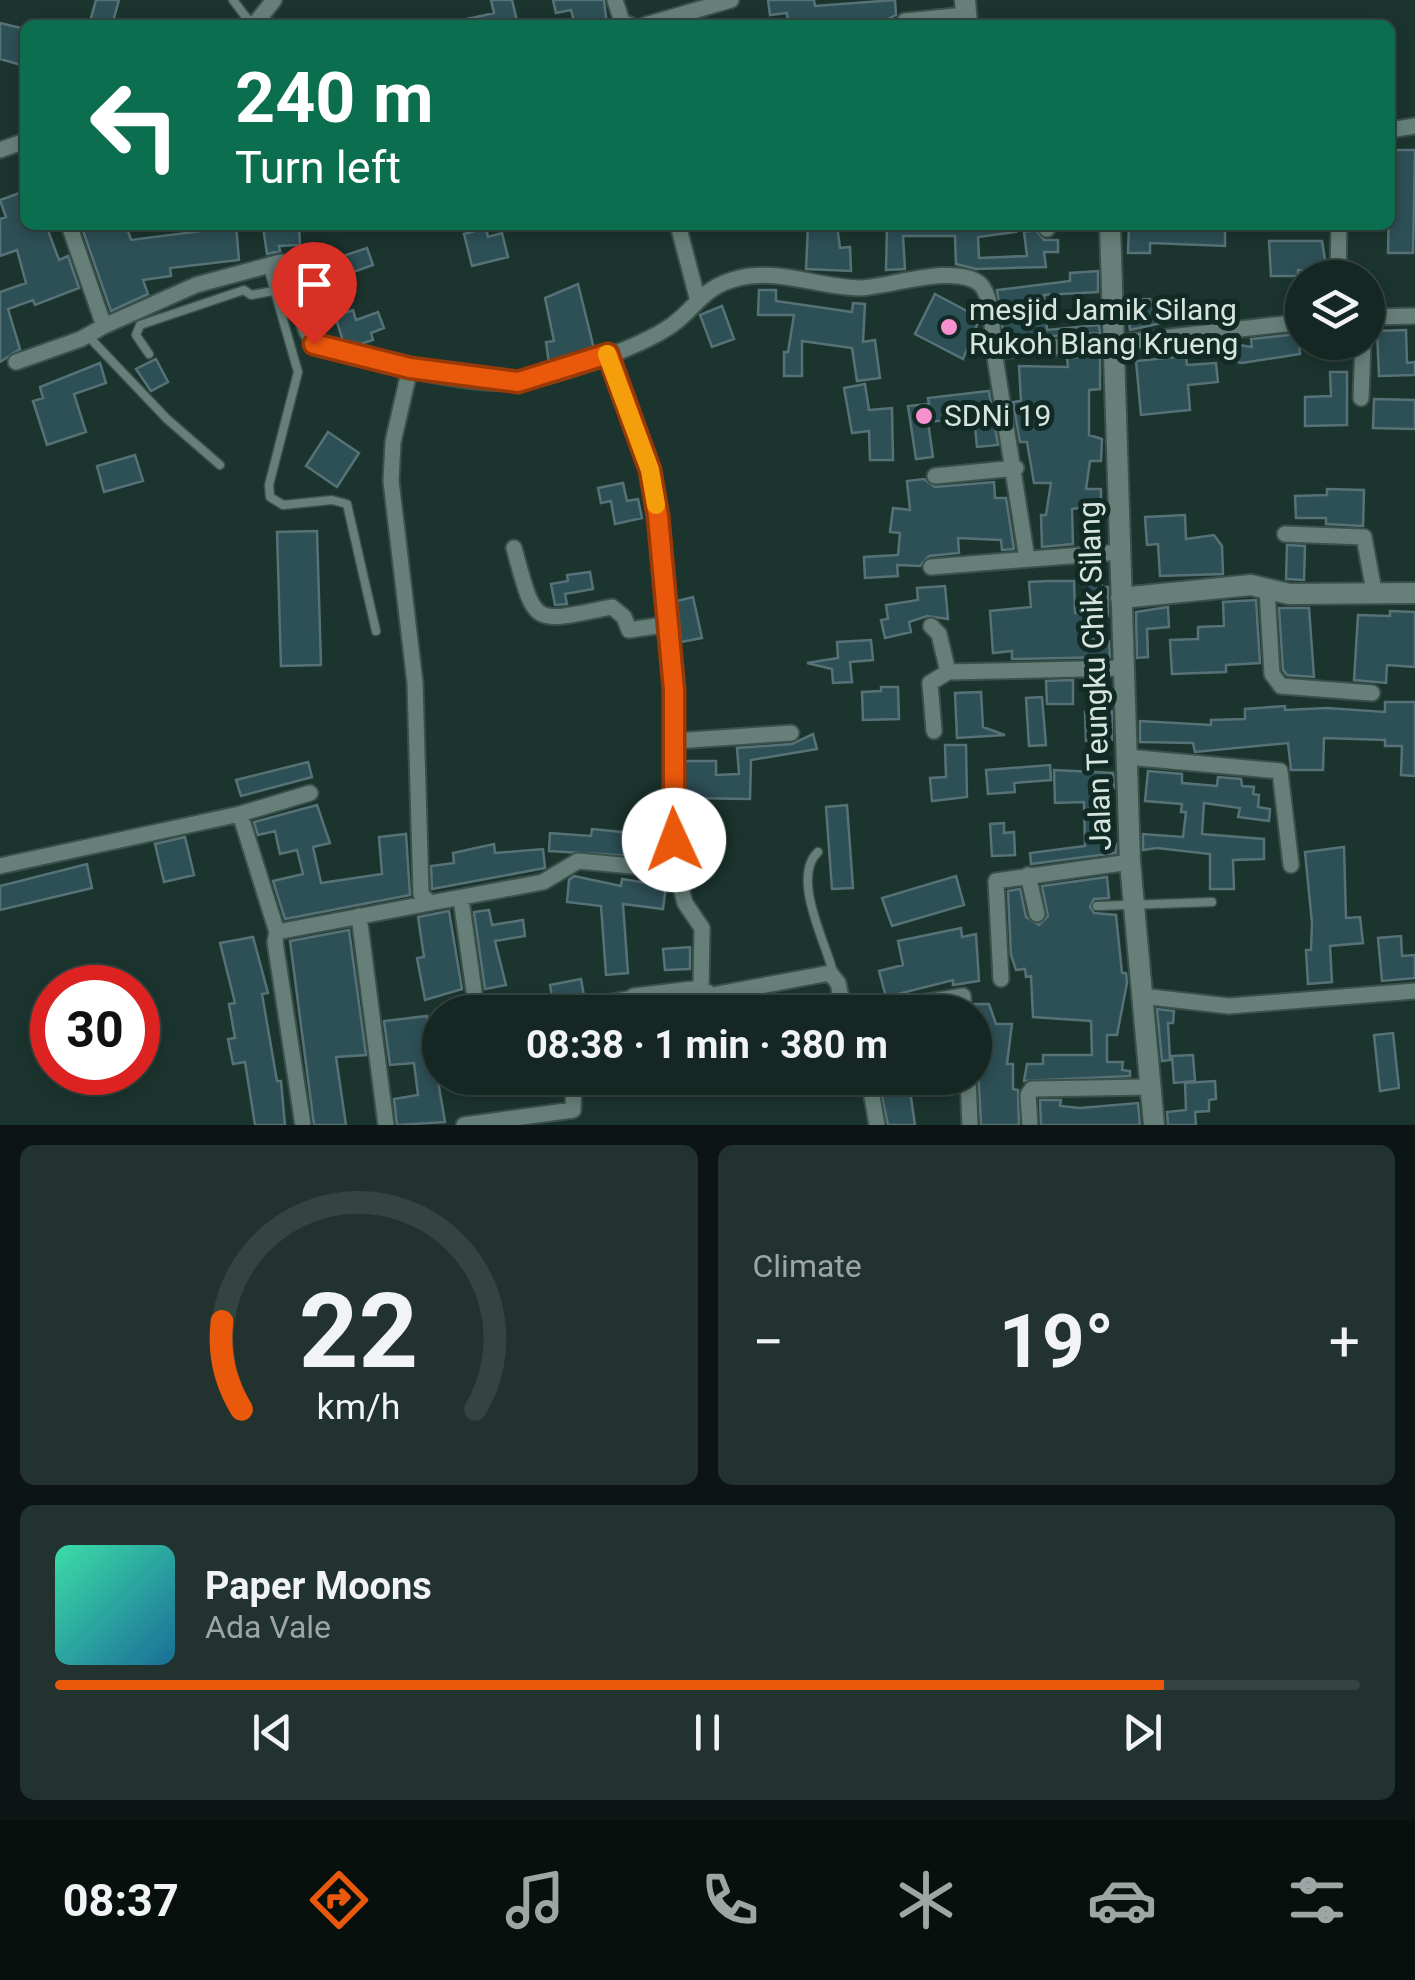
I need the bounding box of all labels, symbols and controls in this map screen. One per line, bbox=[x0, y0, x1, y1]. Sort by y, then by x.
text: 240 m bbox=[235, 57, 434, 139]
icon: left bbox=[70, 60, 200, 190]
text: Turn left bbox=[235, 141, 401, 194]
pin bbox=[272, 242, 357, 345]
icon: arrive bbox=[287, 257, 342, 312]
map controls bbox=[1285, 260, 1385, 360]
button: layers bbox=[1285, 260, 1385, 360]
place label: mesjid Jamik Silang Rukoh Blang Krueng bbox=[969, 292, 1238, 361]
marker: mesjid Jamik Silang Rukoh Blang Krueng bbox=[938, 316, 960, 338]
place label: SDNi 19 bbox=[944, 398, 1051, 433]
marker: SDNi 19 bbox=[913, 405, 935, 427]
street label: Jalan Teungku Chik Silang bbox=[1071, 501, 1118, 851]
position arrow bbox=[622, 788, 726, 892]
speed limit sign: 30 bbox=[30, 965, 160, 1095]
text: 08:38 · 1 min · 380 m bbox=[526, 1023, 888, 1067]
text: Climate bbox=[753, 1247, 862, 1285]
text: 22 bbox=[299, 1271, 418, 1392]
text: 19° bbox=[999, 1297, 1114, 1385]
text: − bbox=[753, 1310, 784, 1374]
text: + bbox=[1329, 1310, 1360, 1374]
text: km/h bbox=[317, 1386, 401, 1428]
text: Paper Moons bbox=[205, 1564, 432, 1608]
text: Ada Vale bbox=[205, 1608, 331, 1646]
icon: previous bbox=[245, 1705, 300, 1760]
icon: pause bbox=[680, 1705, 735, 1760]
icon: next bbox=[1115, 1705, 1170, 1760]
icon: directions bbox=[304, 1865, 374, 1935]
icon: music bbox=[500, 1865, 570, 1935]
icon: phone bbox=[695, 1865, 765, 1935]
icon: climate bbox=[891, 1865, 961, 1935]
icon: car bbox=[1087, 1865, 1157, 1935]
icon: filters bbox=[1282, 1865, 1352, 1935]
text: 08:37 bbox=[63, 1874, 179, 1927]

